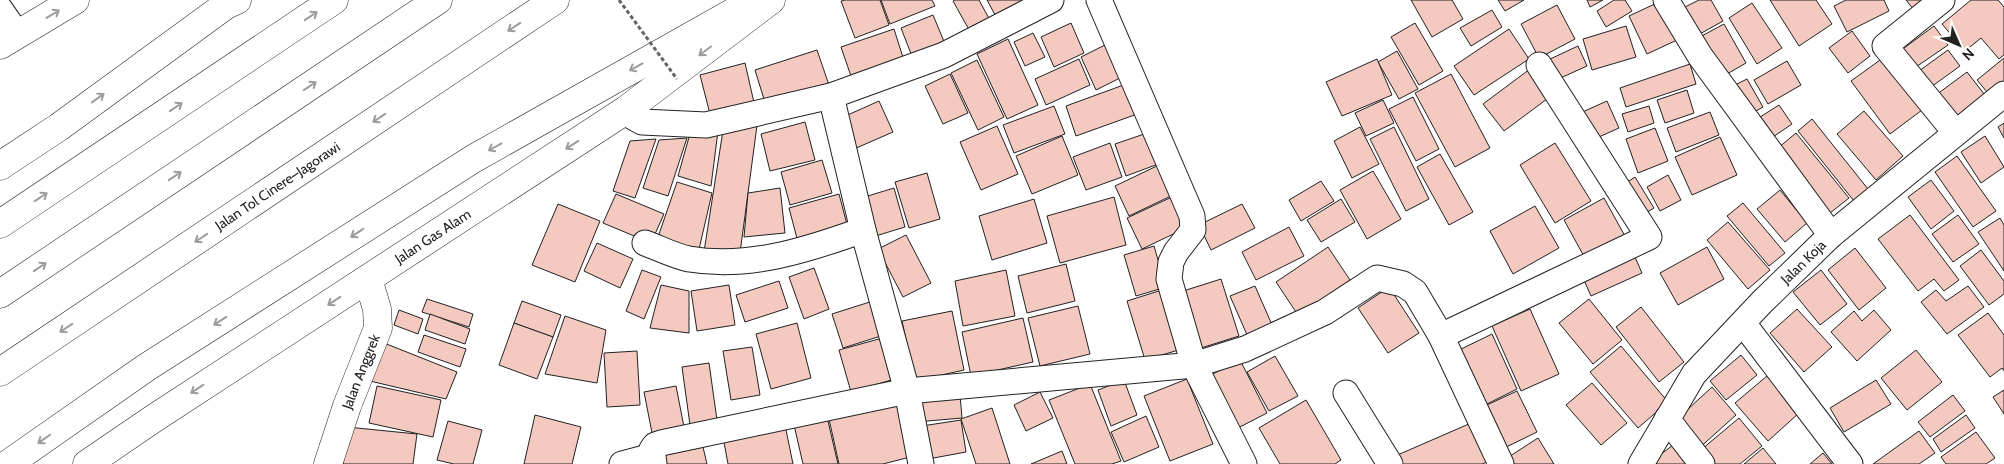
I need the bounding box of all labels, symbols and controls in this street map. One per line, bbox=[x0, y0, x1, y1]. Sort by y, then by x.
one-way arrow bbox=[45, 8, 59, 18]
one-way arrow bbox=[303, 11, 317, 21]
north arrow bbox=[1934, 20, 1984, 70]
one-way arrow bbox=[507, 22, 521, 32]
text: N bbox=[1958, 44, 1978, 64]
one-way arrow bbox=[699, 45, 712, 56]
one-way arrow bbox=[629, 62, 644, 72]
one-way arrow bbox=[303, 80, 317, 90]
one-way arrow bbox=[91, 93, 105, 103]
one-way arrow bbox=[169, 102, 183, 112]
one-way arrow bbox=[372, 113, 386, 123]
street label: Jalan Tol Cinere–Jagorawi bbox=[211, 138, 343, 235]
one-way arrow bbox=[566, 140, 580, 150]
one-way arrow bbox=[487, 142, 502, 152]
one-way arrow bbox=[168, 171, 182, 181]
one-way arrow bbox=[33, 192, 47, 202]
street label: Jalan Gas Alam bbox=[390, 205, 474, 268]
one-way arrow bbox=[350, 228, 364, 239]
one-way arrow bbox=[194, 233, 208, 243]
street label: Jalan Koja bbox=[1776, 236, 1830, 289]
one-way arrow bbox=[33, 262, 47, 272]
one-way arrow bbox=[327, 296, 341, 306]
one-way arrow bbox=[213, 315, 227, 326]
one-way arrow bbox=[59, 323, 73, 333]
street label: Jalan Anggrek bbox=[337, 331, 384, 412]
one-way arrow bbox=[191, 385, 205, 395]
one-way arrow bbox=[37, 434, 51, 444]

